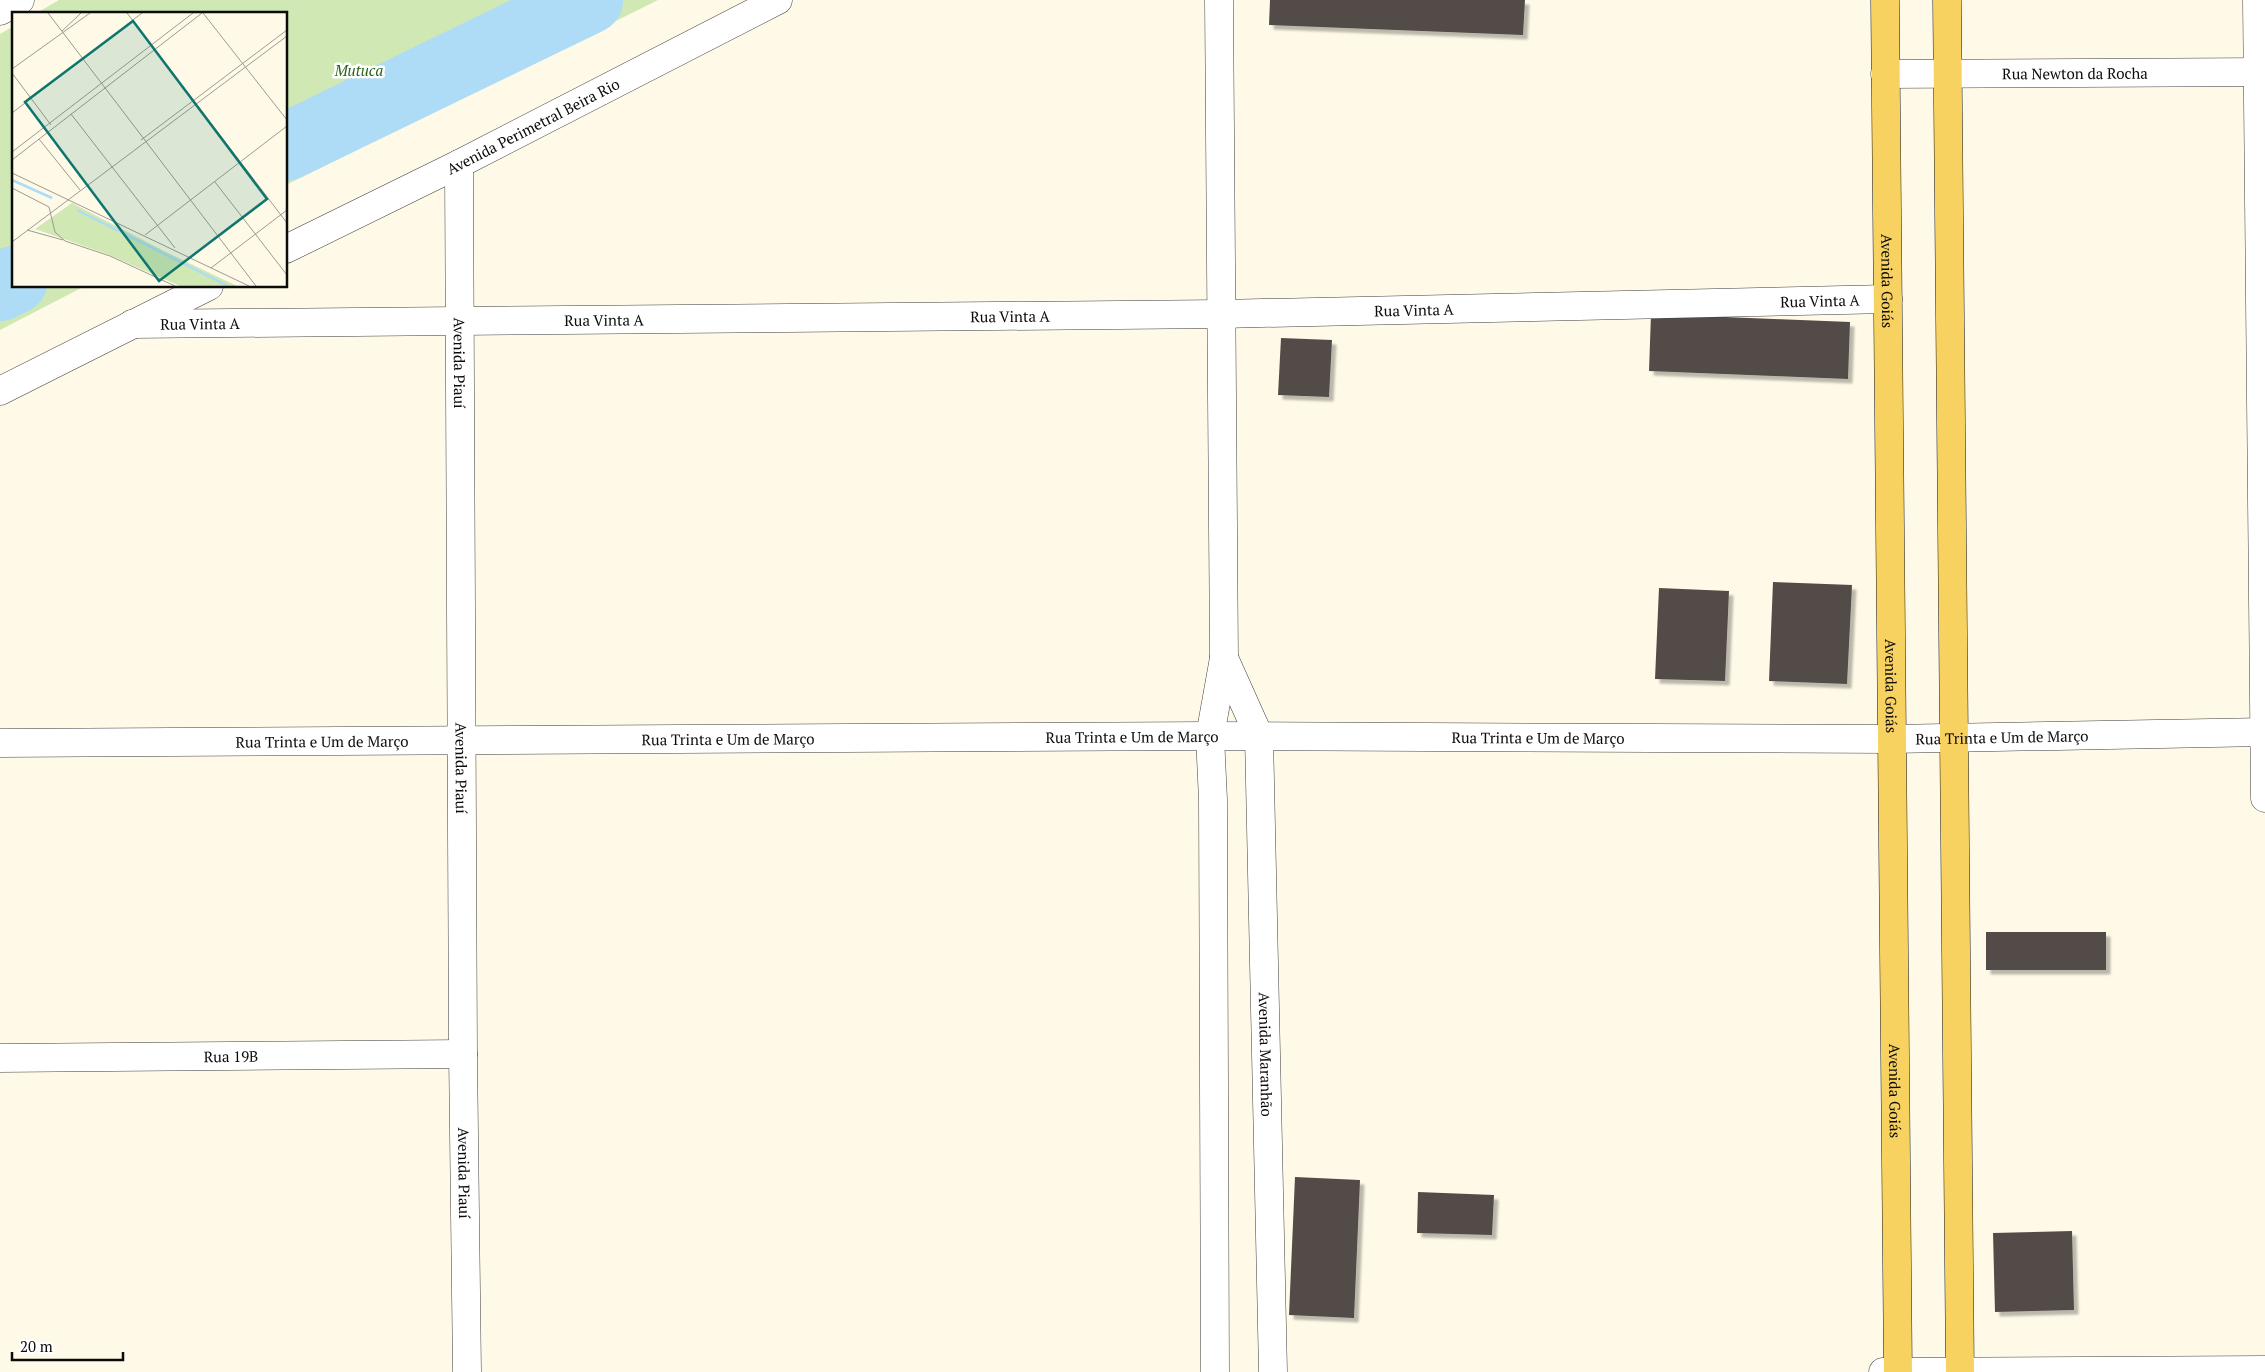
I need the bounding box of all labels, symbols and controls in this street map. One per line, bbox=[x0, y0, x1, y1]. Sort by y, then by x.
inset map bbox=[12, 12, 288, 288]
park label: Mutuca bbox=[334, 60, 383, 80]
street label: Rua Newton da Rocha bbox=[2002, 63, 2148, 83]
street label: Avenida Perimetral Beira Rio bbox=[443, 73, 623, 179]
street label: Avenida Goiás bbox=[1877, 234, 1898, 328]
street label: Rua Vinta A bbox=[1780, 290, 1861, 311]
street label: Rua Vinta A bbox=[1374, 299, 1455, 321]
street label: Rua Vinta A bbox=[970, 306, 1051, 326]
street label: Rua Vinta A bbox=[564, 309, 645, 330]
street label: Rua Vinta A bbox=[160, 313, 241, 334]
street label: Avenida Piauí bbox=[450, 317, 470, 409]
street label: Avenida Goiás bbox=[1881, 639, 1902, 733]
street label: Avenida Piauí bbox=[452, 722, 472, 814]
street label: Rua Trinta e Um de Março bbox=[1915, 725, 2089, 749]
street label: Rua Trinta e Um de Março bbox=[1045, 726, 1219, 747]
street label: Rua Trinta e Um de Março bbox=[1451, 727, 1625, 748]
street label: Rua Trinta e Um de Março bbox=[641, 728, 815, 749]
street label: Rua Trinta e Um de Março bbox=[235, 731, 409, 752]
street label: Avenida Maranhão bbox=[1255, 992, 1277, 1117]
street label: Avenida Goiás bbox=[1885, 1044, 1906, 1138]
street label: Rua 19B bbox=[204, 1046, 258, 1066]
street label: Avenida Piauí bbox=[454, 1127, 475, 1219]
scale bar bbox=[12, 1330, 124, 1362]
text: 20 m bbox=[20, 1336, 53, 1356]

